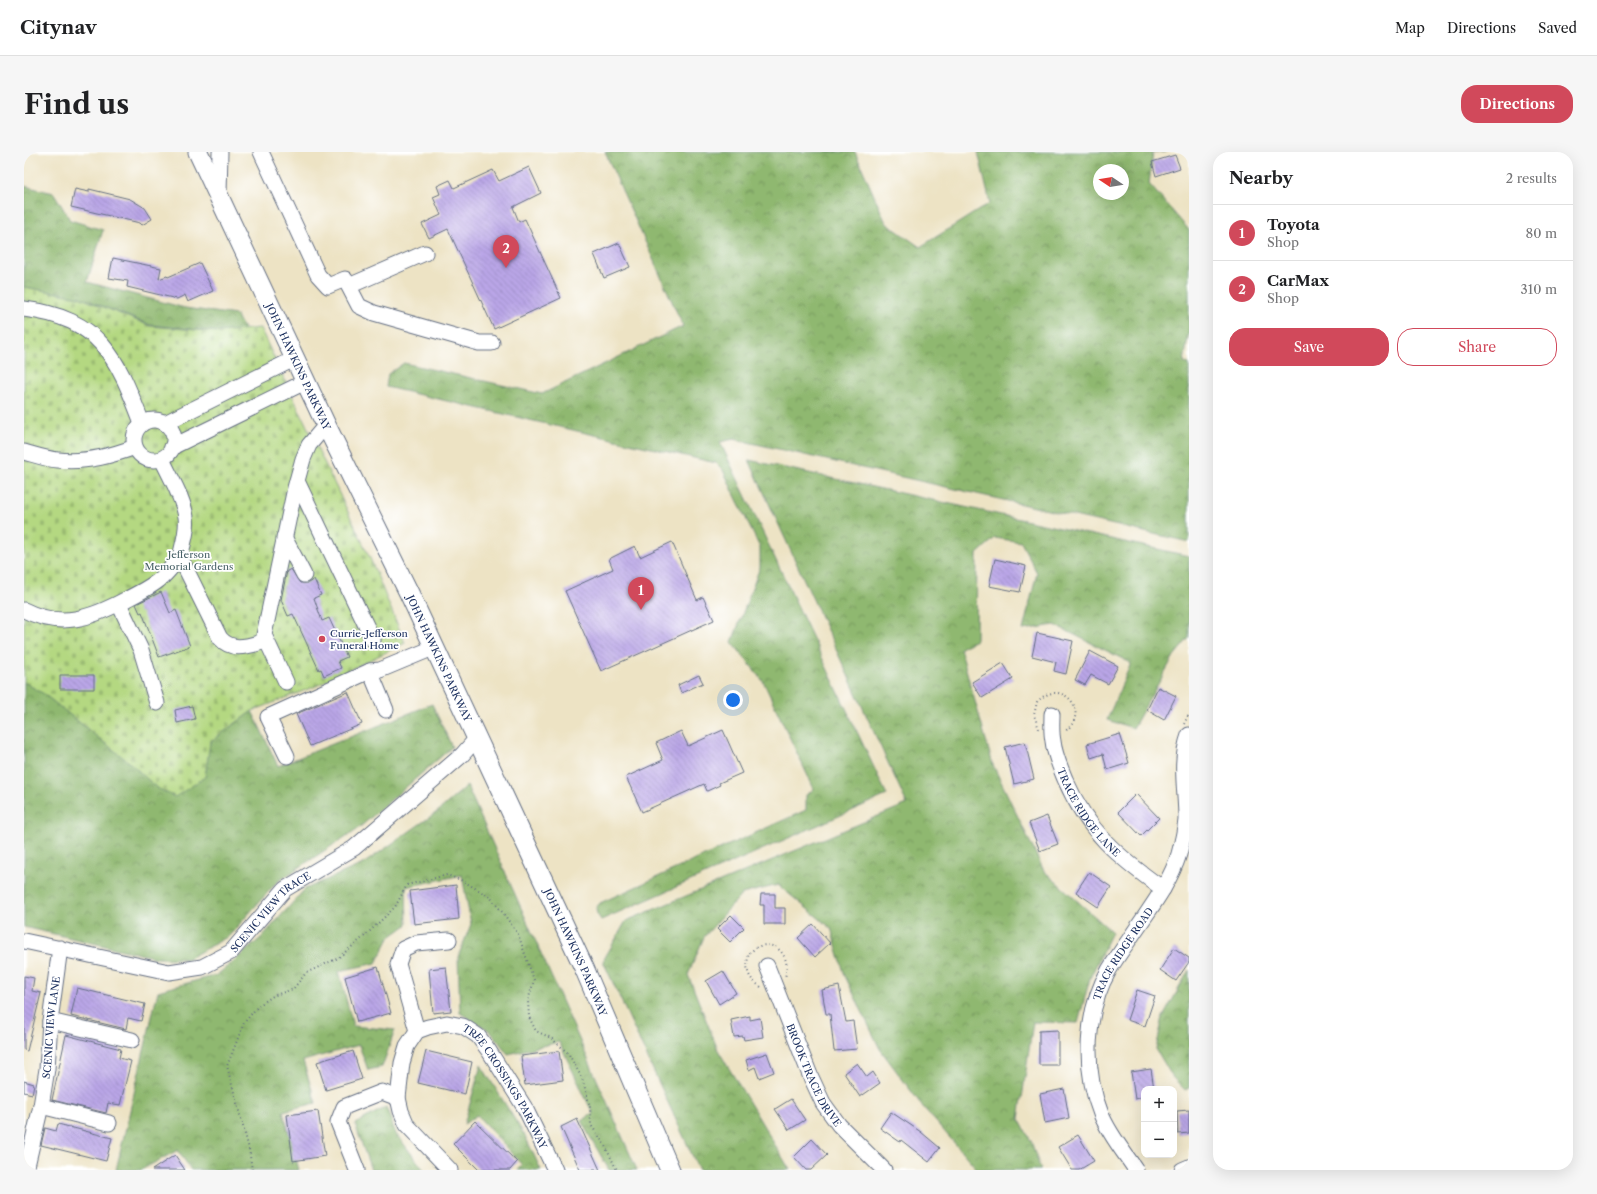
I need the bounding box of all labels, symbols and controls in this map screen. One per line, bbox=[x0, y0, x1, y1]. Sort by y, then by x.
text: Citynav bbox=[20, 16, 97, 39]
text: Map bbox=[1395, 19, 1425, 37]
text: Directions bbox=[1447, 19, 1516, 37]
text: Saved bbox=[1538, 19, 1577, 37]
button: Directions bbox=[1461, 85, 1573, 123]
text: Find us bbox=[24, 87, 129, 121]
north arrow bbox=[1093, 164, 1129, 200]
text: Nearby bbox=[1229, 168, 1293, 188]
text: 2 results bbox=[1506, 170, 1557, 186]
text: Toyota bbox=[1267, 215, 1320, 234]
text: 1 bbox=[1239, 225, 1245, 241]
text: 80 m bbox=[1525, 225, 1557, 241]
text: Shop bbox=[1267, 234, 1299, 250]
pin: 2 bbox=[493, 235, 519, 268]
text: CarMax bbox=[1267, 271, 1329, 290]
text: 2 bbox=[1238, 281, 1246, 297]
text: 310 m bbox=[1521, 281, 1557, 297]
text: Shop bbox=[1267, 290, 1299, 306]
street label: JOHN HAWKINS PARKWAY bbox=[262, 299, 334, 433]
button: Save bbox=[1229, 328, 1389, 366]
button: Share bbox=[1397, 328, 1557, 366]
park label: Jefferson Memorial Gardens bbox=[145, 548, 233, 573]
pin: 1 bbox=[628, 577, 654, 610]
street label: JOHN HAWKINS PARKWAY bbox=[403, 591, 475, 725]
place label: Currie-Jefferson Funeral Home bbox=[330, 627, 409, 652]
marker: Currie-Jefferson Funeral Home bbox=[317, 634, 327, 644]
your location bbox=[723, 690, 743, 710]
street label: TRACE RIDGE LANE bbox=[1055, 766, 1123, 859]
street label: SCENIC VIEW TRACE bbox=[227, 869, 313, 955]
street label: JOHN HAWKINS PARKWAY bbox=[541, 885, 611, 1019]
street label: TRACE RIDGE ROAD bbox=[1090, 905, 1156, 1002]
street label: SCENIC VIEW LANE bbox=[39, 975, 63, 1080]
street label: TREE CROSSINGS PARKWAY bbox=[460, 1021, 551, 1152]
street label: BROOK TRACE DRIVE bbox=[784, 1022, 844, 1129]
map controls bbox=[1141, 1086, 1177, 1158]
button: + bbox=[1141, 1086, 1177, 1122]
button: − bbox=[1141, 1122, 1177, 1158]

